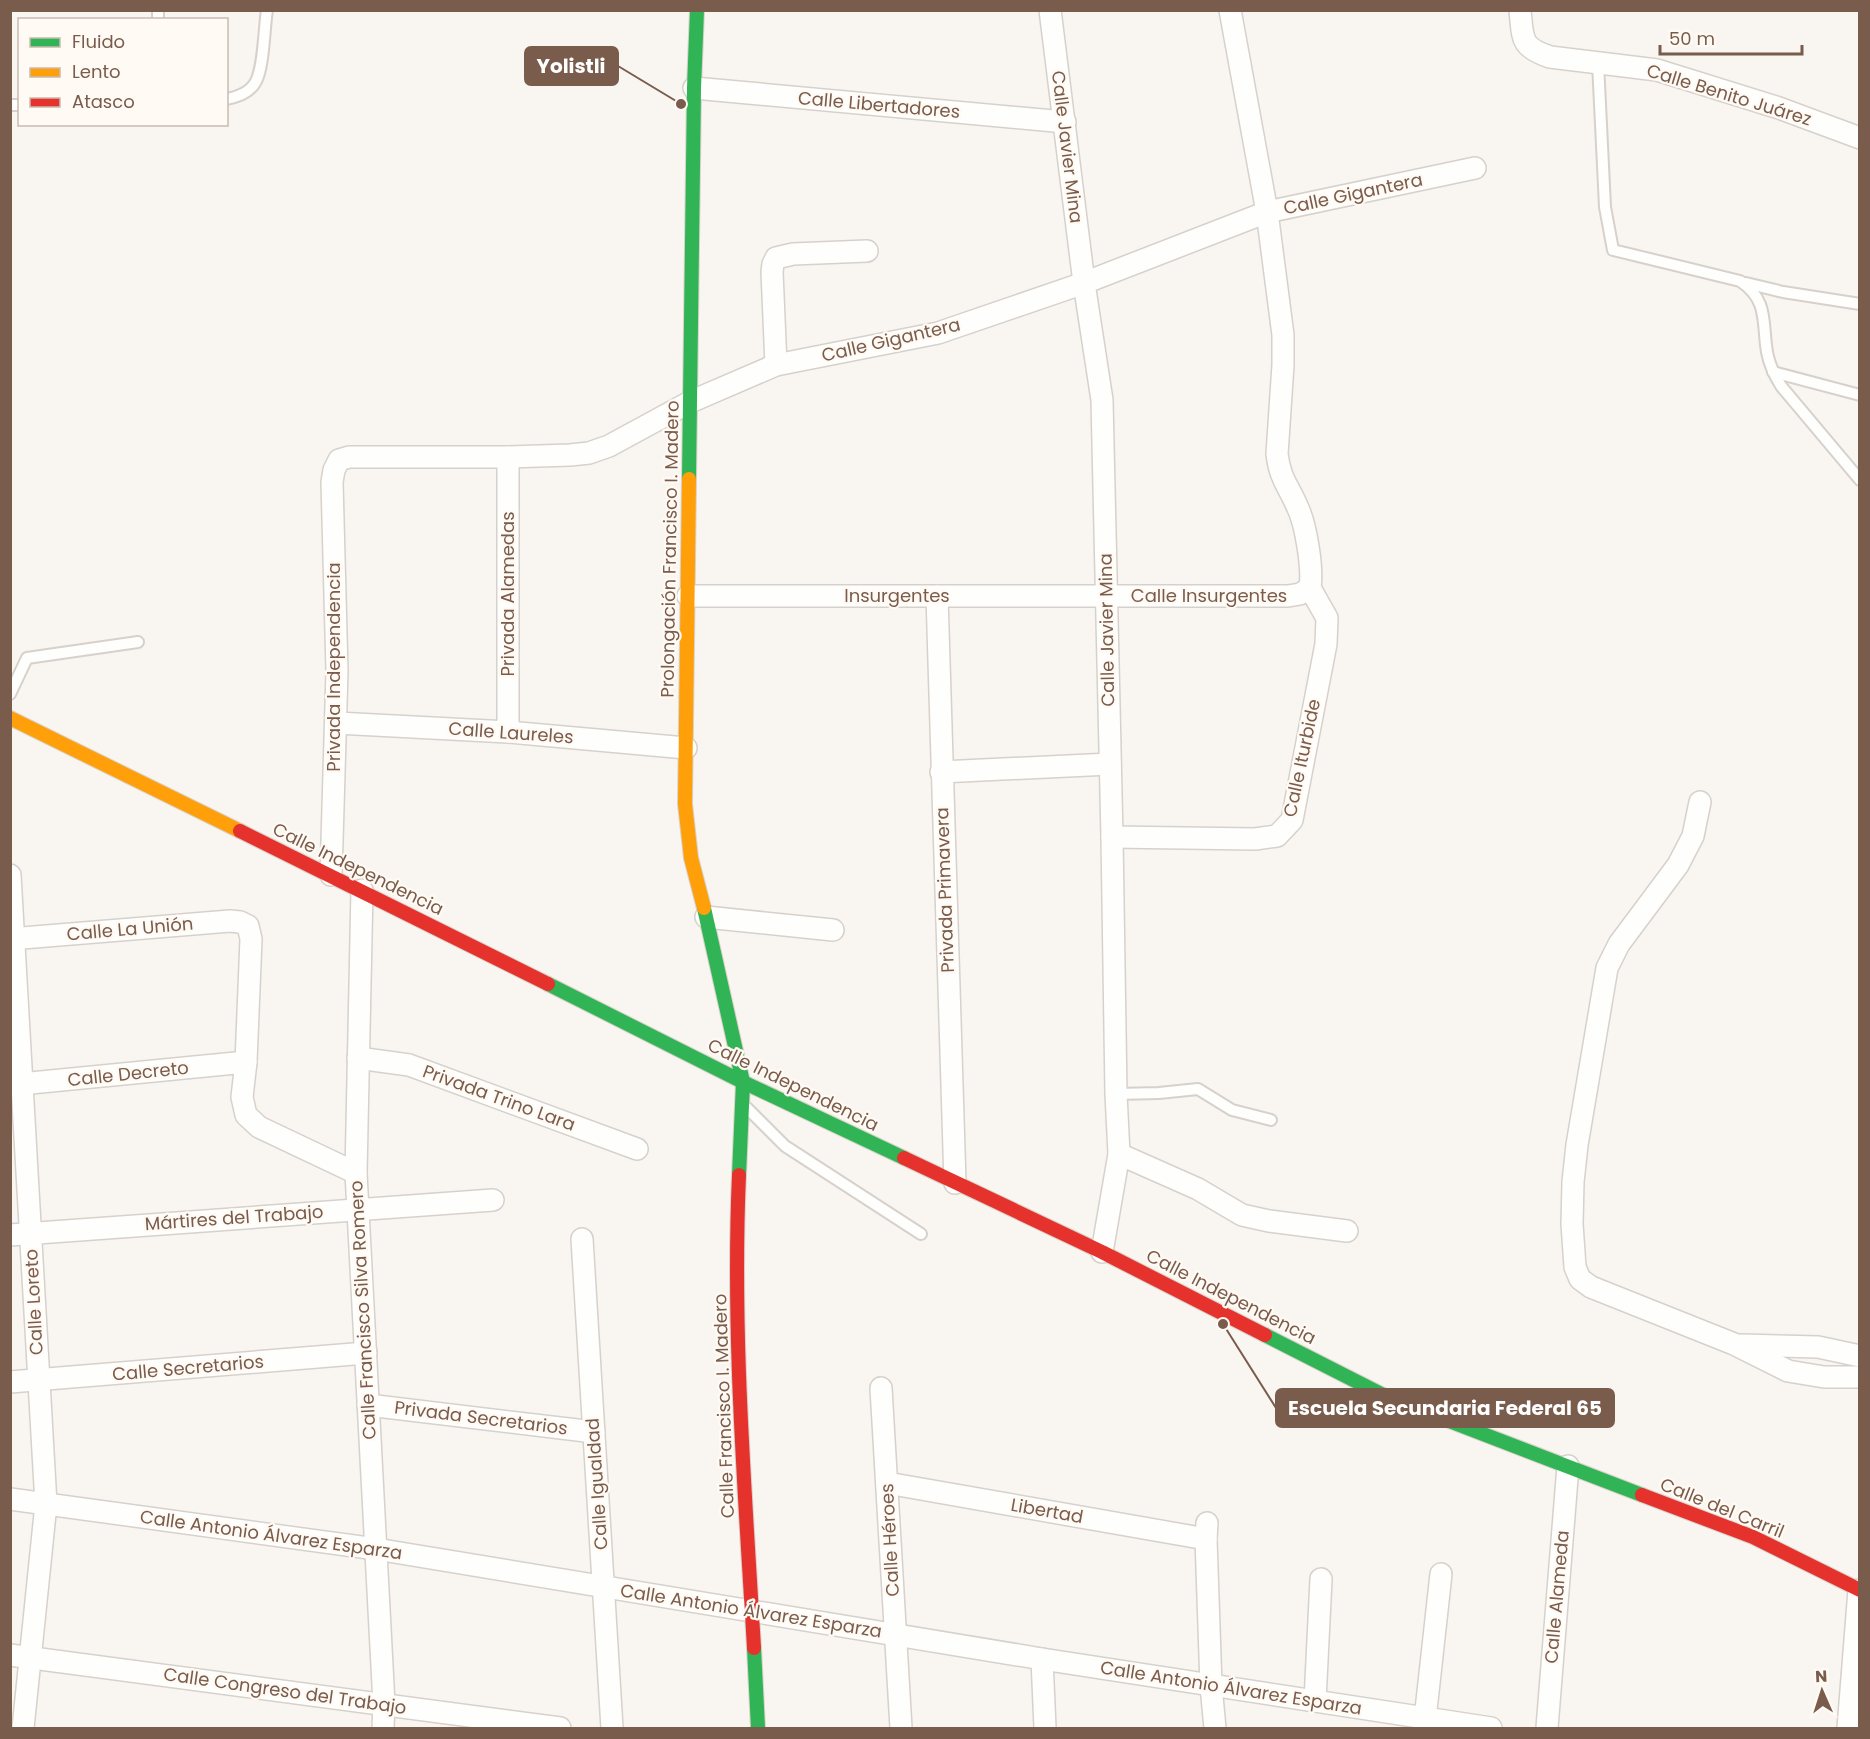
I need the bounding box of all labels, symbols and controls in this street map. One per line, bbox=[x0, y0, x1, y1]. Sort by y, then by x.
legend bbox=[18, 18, 228, 126]
scale bar bbox=[1660, 18, 1802, 56]
text: 50 m bbox=[1669, 26, 1715, 51]
text: Fluido bbox=[72, 29, 125, 54]
callout: Yolistli bbox=[525, 47, 618, 85]
text: Yolistli bbox=[536, 52, 606, 80]
street label: Calle Benito Juárez bbox=[1644, 58, 1815, 132]
text: Lento bbox=[72, 59, 121, 84]
street label: Calle Javier Mina bbox=[1046, 69, 1089, 225]
street label: Calle Libertadores bbox=[797, 85, 961, 124]
text: Atasco bbox=[72, 89, 135, 114]
street label: Calle Gigantera bbox=[1281, 167, 1425, 220]
street label: Calle Gigantera bbox=[819, 311, 963, 368]
street label: Prolongación Francisco I. Madero bbox=[654, 400, 685, 698]
street label: Privada Alamedas bbox=[495, 511, 520, 677]
street label: Calle Javier Mina bbox=[1093, 553, 1120, 707]
street label: Privada Independencia bbox=[321, 562, 346, 772]
street label: Insurgentes bbox=[844, 583, 950, 608]
street label: Calle Insurgentes bbox=[1131, 583, 1287, 608]
street label: Calle Iturbide bbox=[1277, 697, 1326, 819]
street label: Calle Laureles bbox=[448, 716, 574, 749]
street label: Privada Primavera bbox=[929, 807, 960, 973]
street label: Calle Independencia bbox=[269, 816, 448, 921]
street label: Calle La Unión bbox=[66, 911, 194, 946]
street label: Calle Independencia bbox=[704, 1032, 883, 1137]
street label: Calle Decreto bbox=[66, 1055, 190, 1092]
street label: Privada Trino Lara bbox=[419, 1058, 579, 1137]
street label: Calle Francisco Silva Romero bbox=[343, 1180, 382, 1440]
street label: Mártires del Trabajo bbox=[144, 1199, 324, 1236]
street label: Calle Independencia bbox=[1142, 1243, 1320, 1350]
street label: Calle Loreto bbox=[18, 1248, 49, 1356]
street label: Calle Francisco I. Madero bbox=[707, 1293, 740, 1519]
street label: Calle Secretarios bbox=[111, 1348, 265, 1387]
callout: Escuela Secundaria Federal 65 bbox=[1276, 1389, 1614, 1427]
street label: Privada Secretarios bbox=[393, 1394, 569, 1441]
text: Escuela Secundaria Federal 65 bbox=[1288, 1394, 1602, 1422]
street label: Calle Igualdad bbox=[579, 1417, 614, 1551]
street label: Calle del Carril bbox=[1656, 1471, 1788, 1544]
street label: Calle Héroes bbox=[874, 1483, 905, 1597]
street label: Libertad bbox=[1009, 1492, 1085, 1529]
street label: Calle Antonio Álvarez Esparza bbox=[138, 1504, 404, 1565]
street label: Calle Alameda bbox=[1538, 1529, 1575, 1665]
street label: Calle Antonio Álvarez Esparza bbox=[618, 1577, 884, 1644]
street label: Calle Antonio Álvarez Esparza bbox=[1098, 1654, 1364, 1721]
street label: Calle Congreso del Trabajo bbox=[162, 1661, 408, 1720]
north arrow bbox=[1792, 1661, 1852, 1721]
text: N bbox=[1815, 1665, 1828, 1688]

